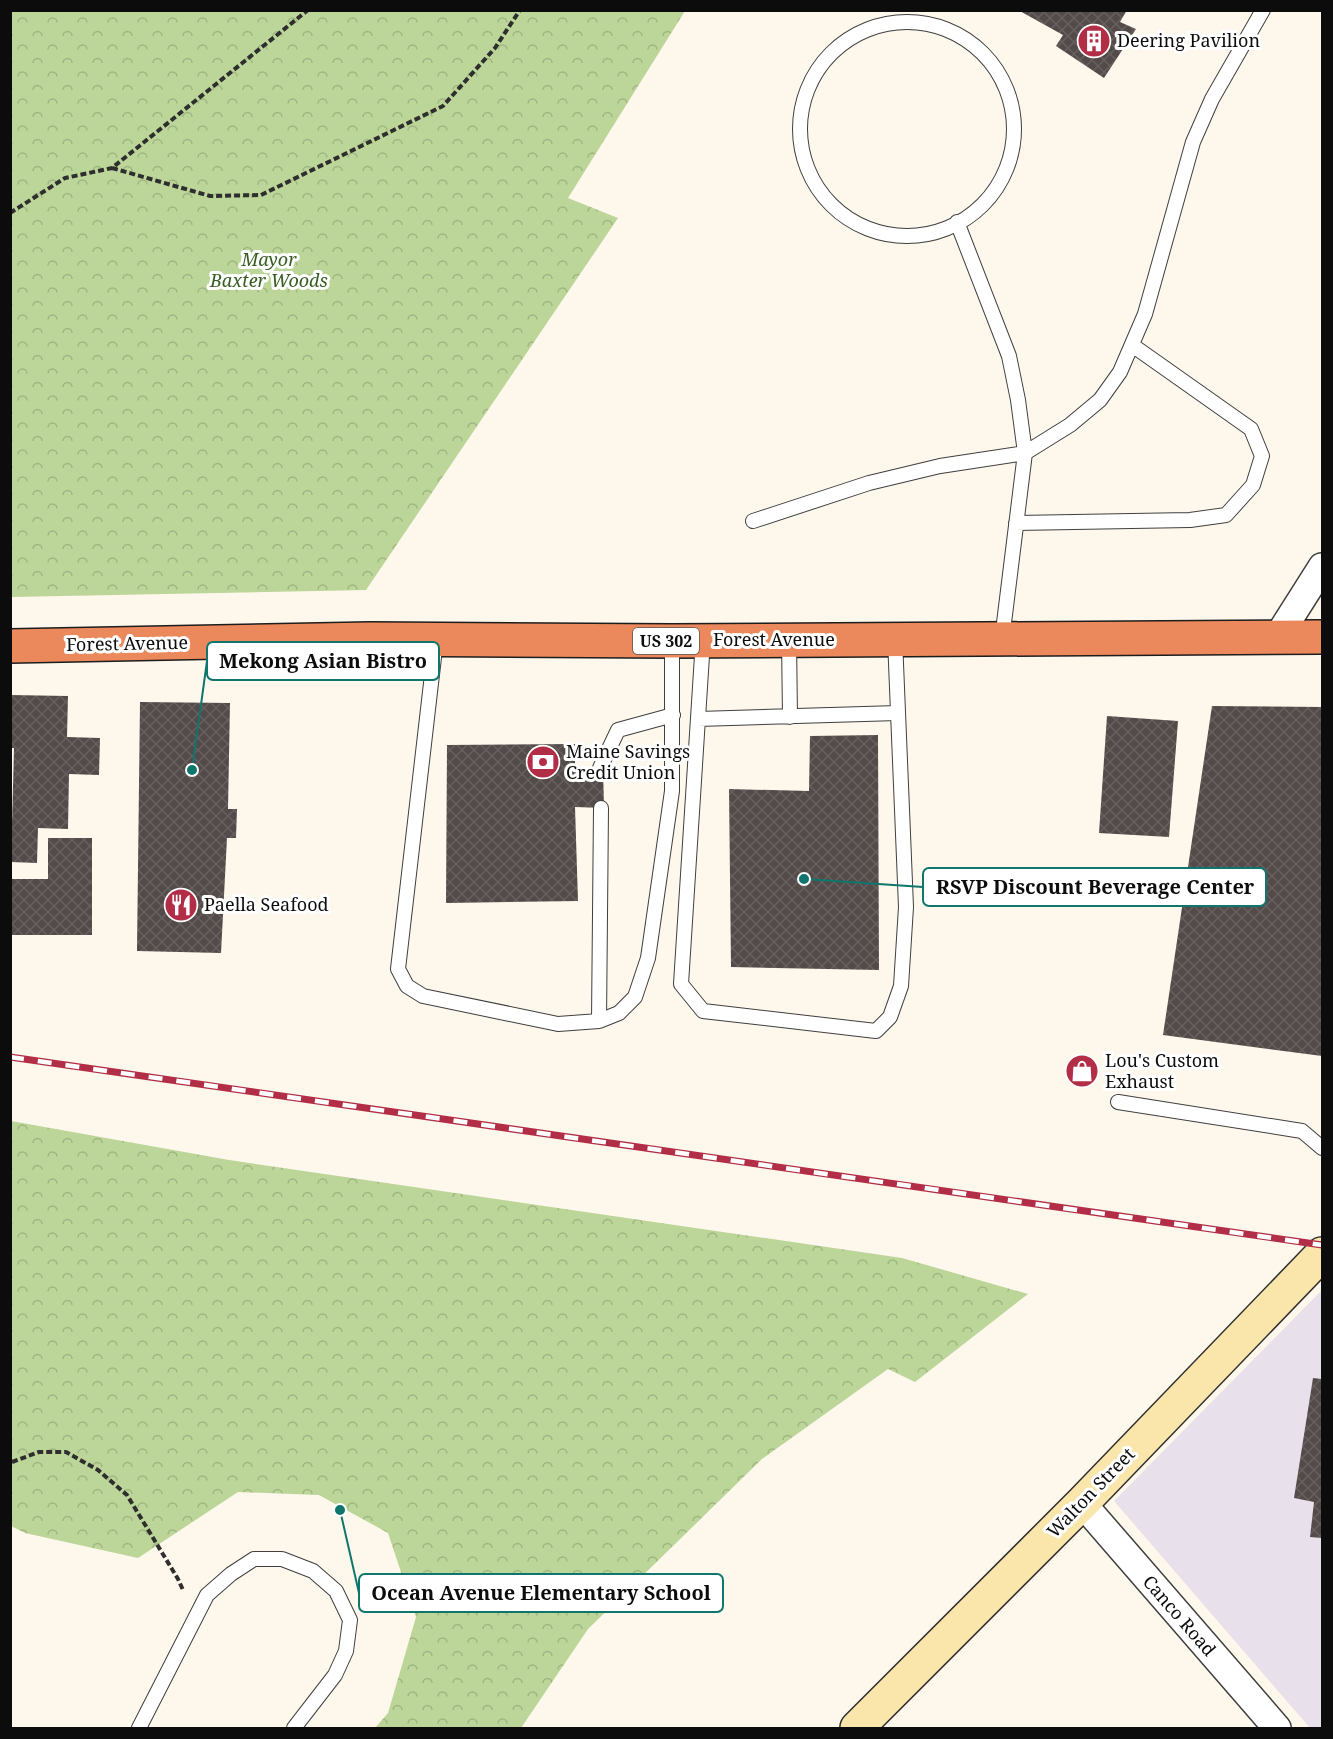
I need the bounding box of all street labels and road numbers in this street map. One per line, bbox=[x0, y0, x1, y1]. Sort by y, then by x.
street label: Forest Avenue bbox=[713, 627, 835, 651]
road number: US 302 bbox=[633, 628, 699, 654]
street label: Forest Avenue bbox=[66, 630, 188, 656]
street label: Walton Street bbox=[1041, 1442, 1139, 1543]
street label: Canco Road bbox=[1138, 1570, 1222, 1661]

